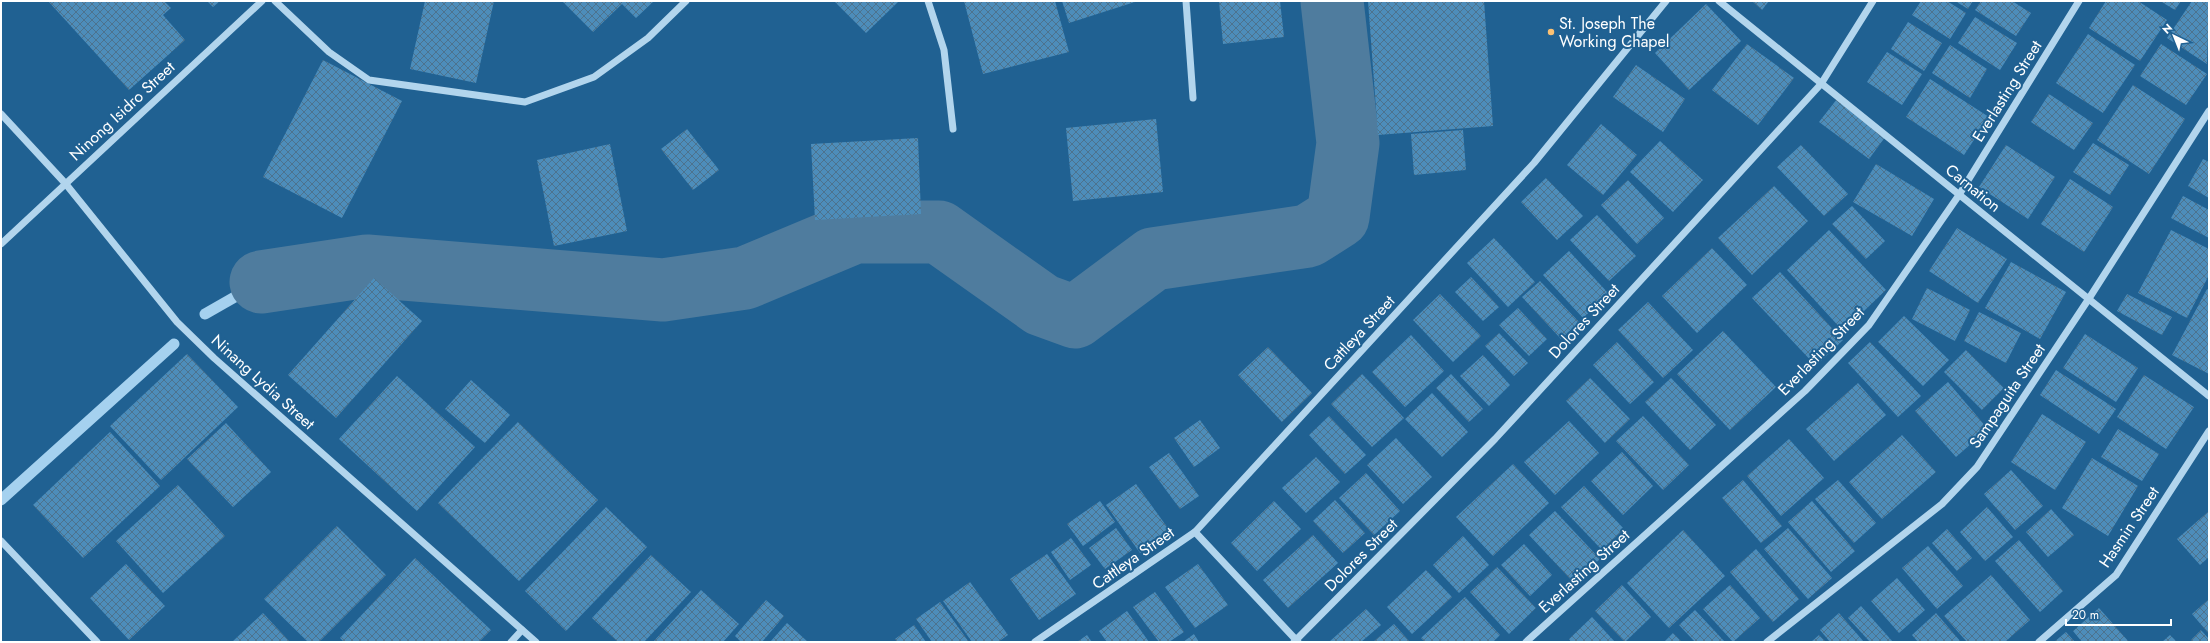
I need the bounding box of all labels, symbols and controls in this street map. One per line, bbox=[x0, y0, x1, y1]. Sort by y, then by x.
place label: St. Joseph The Working Chapel bbox=[1559, 12, 1669, 53]
north arrow bbox=[2154, 16, 2194, 56]
text: N bbox=[2159, 20, 2176, 38]
marker: St. Joseph The Working Chapel bbox=[1546, 27, 1556, 37]
street label: Everlasting Street bbox=[1967, 36, 2047, 146]
street label: Ninong Isidro Street bbox=[64, 56, 180, 166]
street label: Carnation bbox=[1940, 158, 2006, 218]
street label: Dolores Street bbox=[1543, 278, 1625, 364]
street label: Cattleya Street bbox=[1318, 290, 1400, 376]
street label: Everlasting Street bbox=[1773, 301, 1870, 401]
street label: Ninang Lydia Street bbox=[206, 329, 320, 435]
street label: Sampaguita Street bbox=[1963, 339, 2051, 453]
street label: Hasmin Street bbox=[2093, 482, 2165, 572]
street label: Dolores Street bbox=[1319, 513, 1403, 597]
street label: Cattleya Street bbox=[1087, 521, 1179, 595]
street label: Everlasting Street bbox=[1533, 524, 1635, 618]
scale bar bbox=[2066, 601, 2171, 627]
text: 20 m bbox=[2072, 606, 2099, 624]

